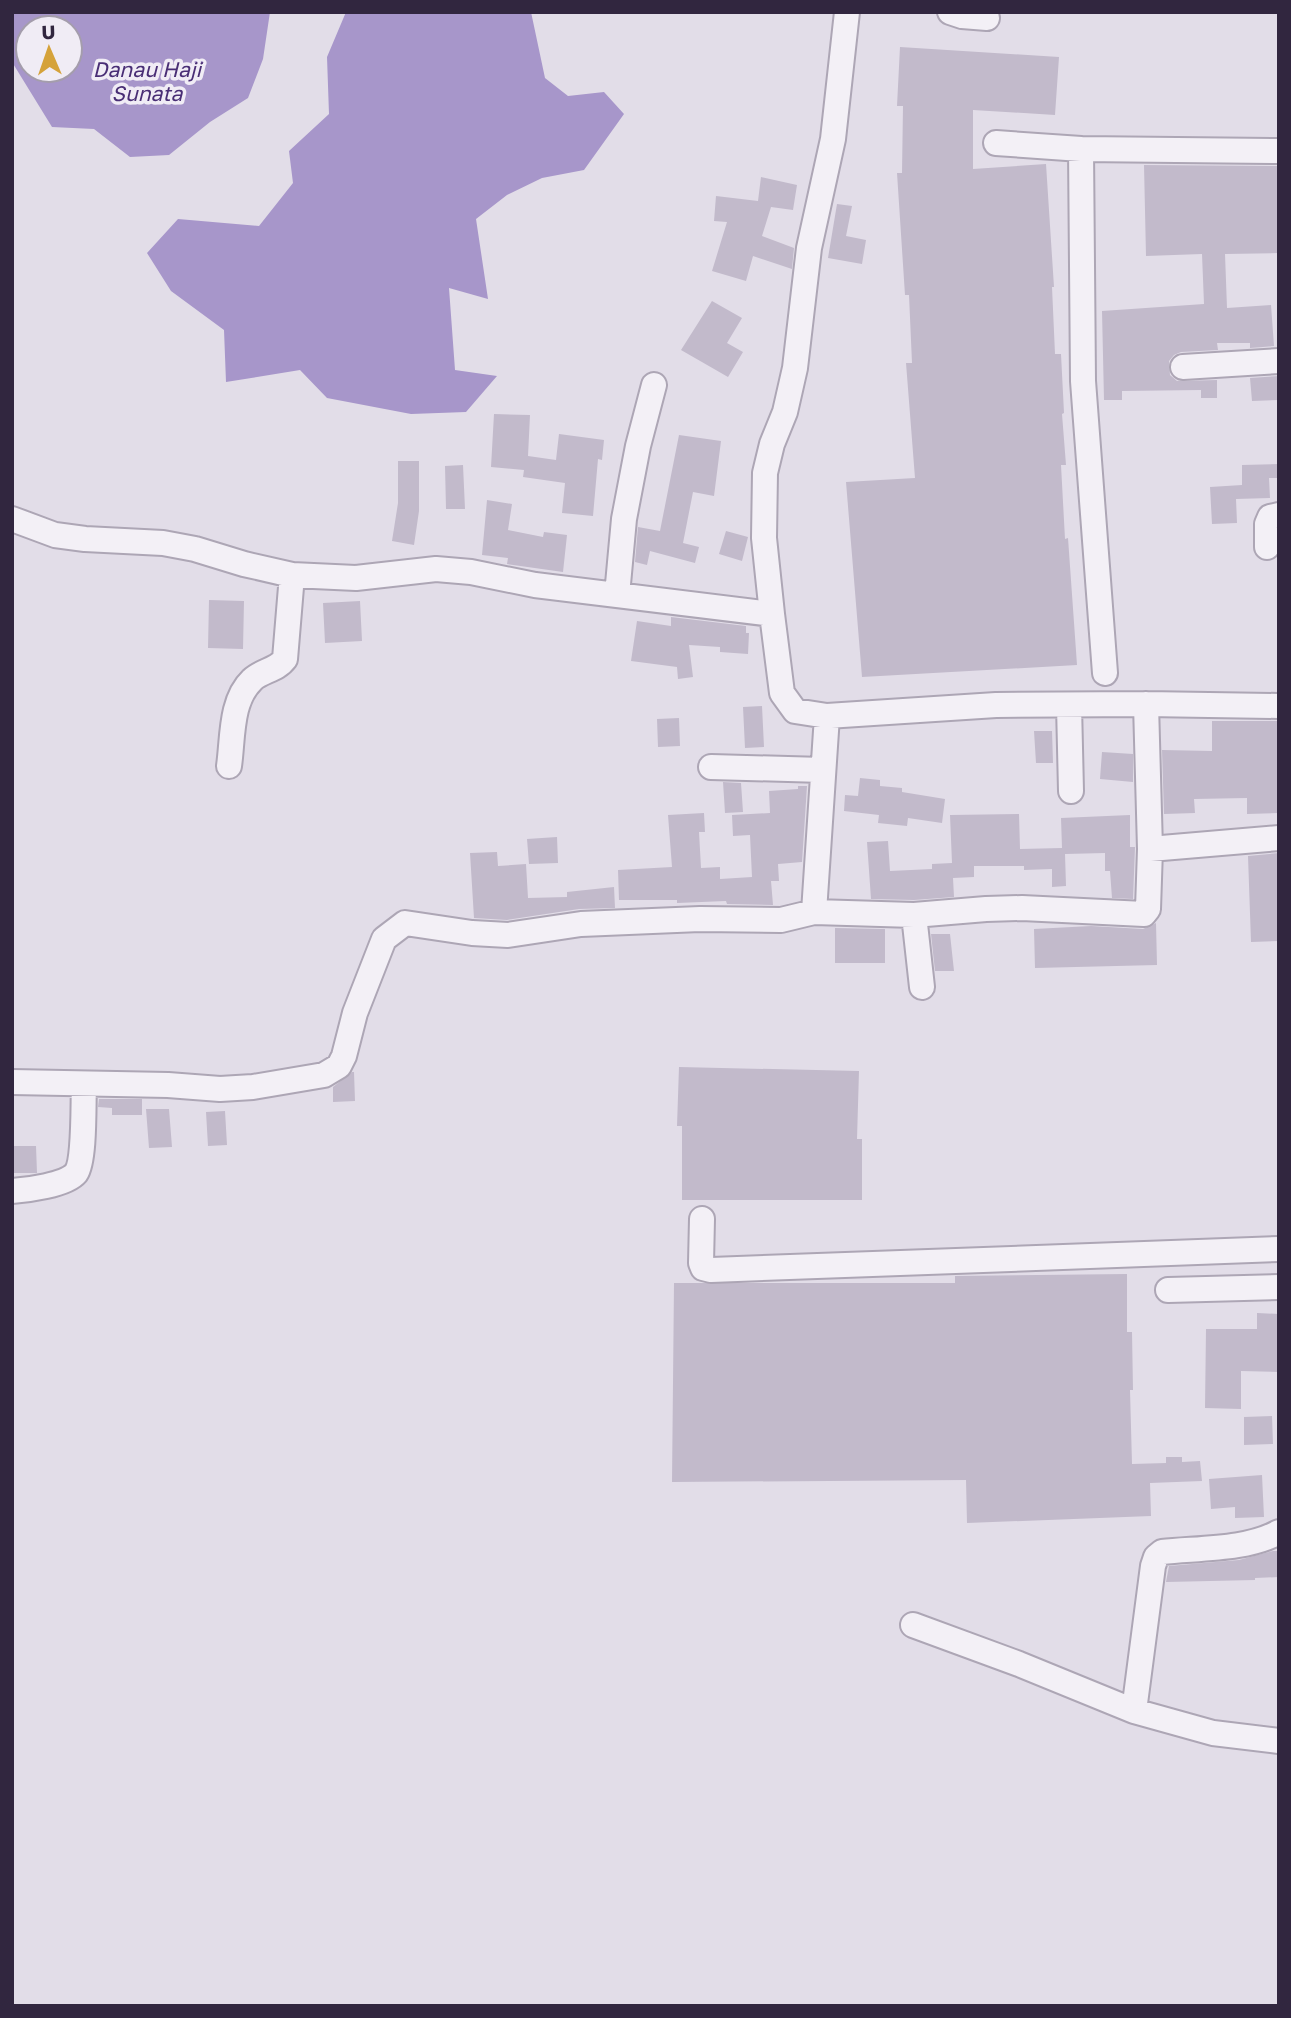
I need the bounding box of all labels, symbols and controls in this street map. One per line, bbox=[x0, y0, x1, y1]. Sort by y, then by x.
north arrow bbox=[14, 14, 84, 84]
text: U bbox=[41, 20, 56, 43]
water label: Danau Haji Sunata bbox=[93, 56, 204, 106]

